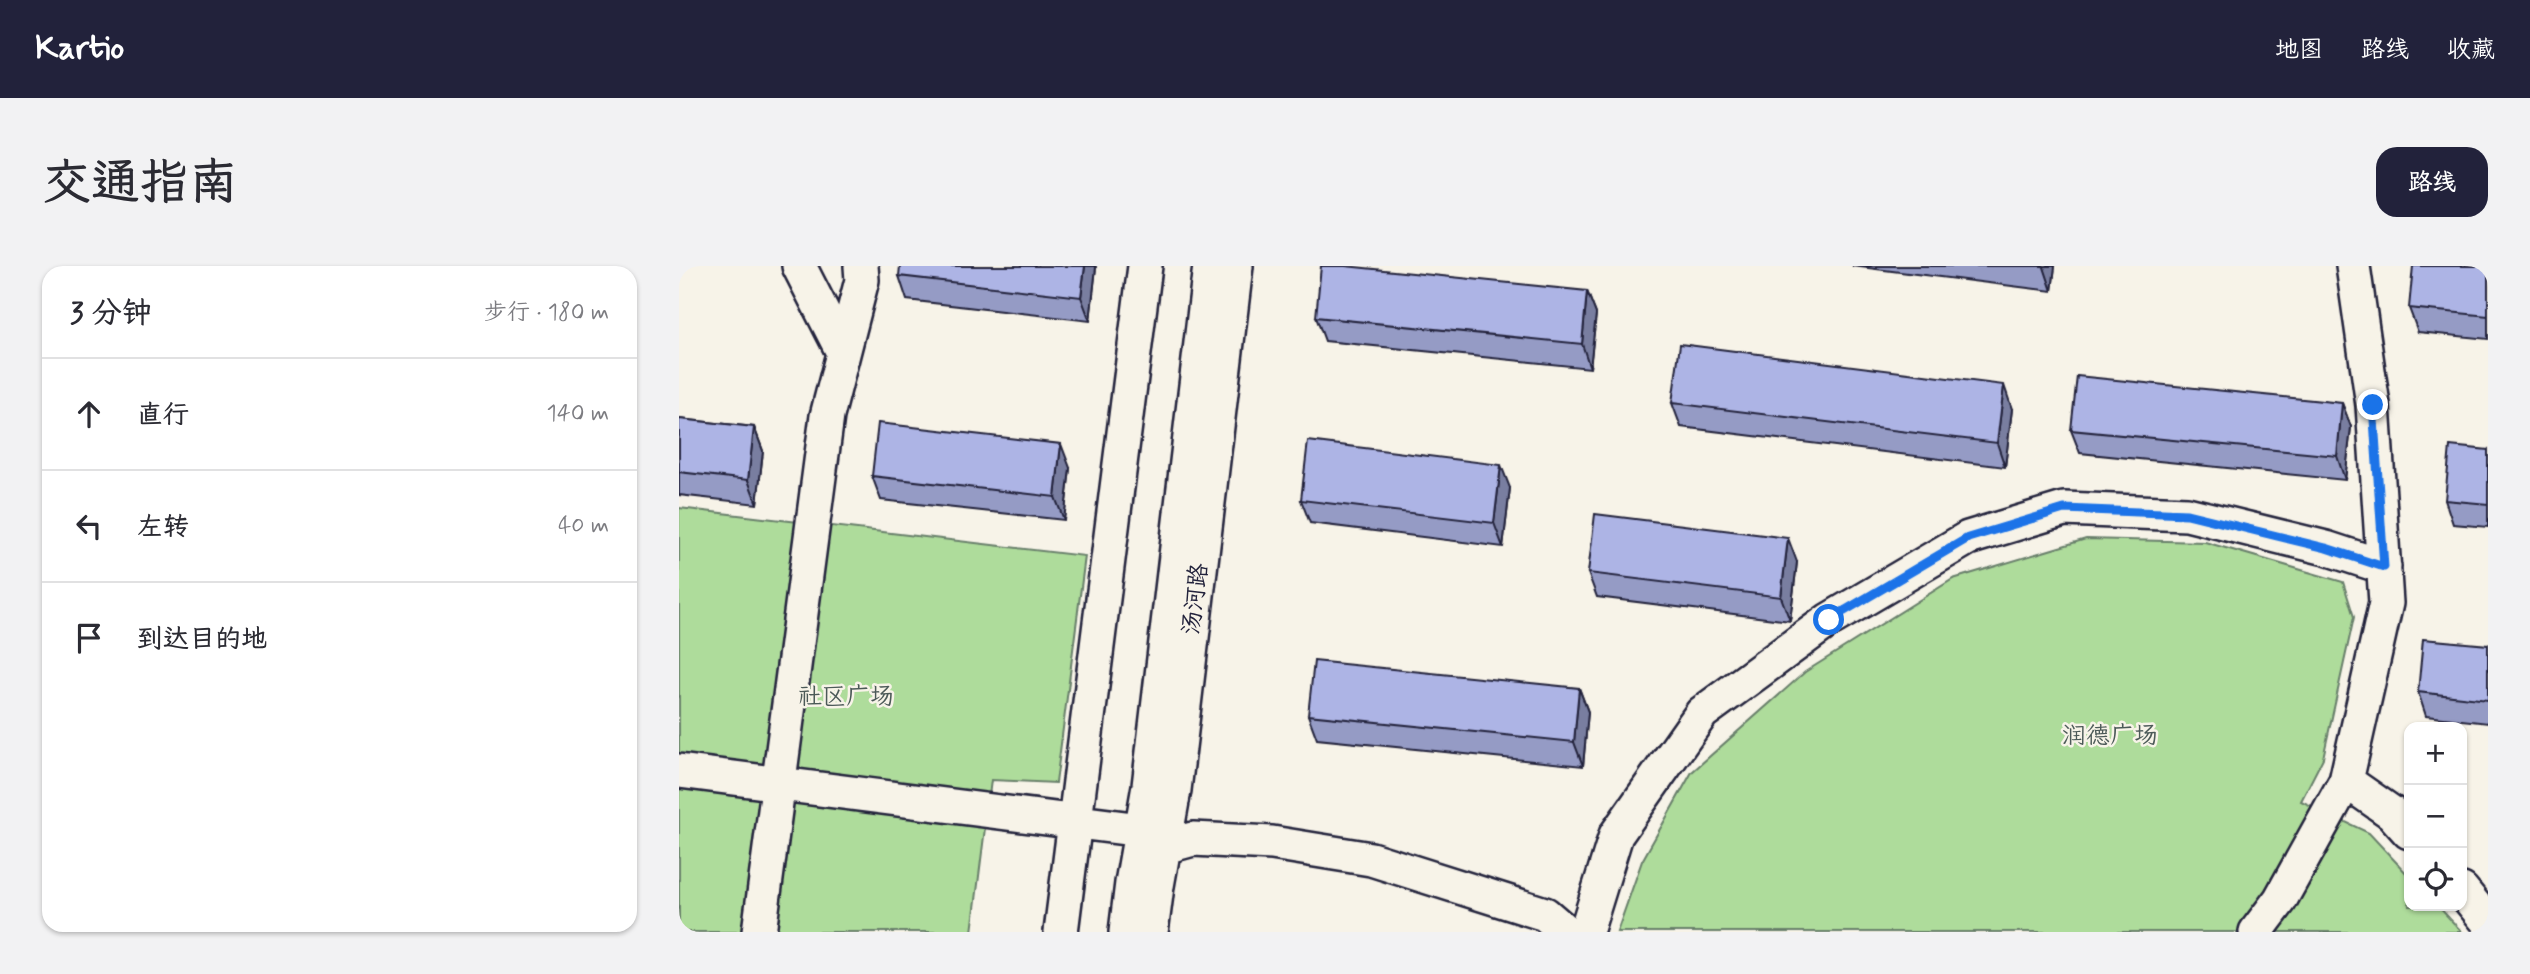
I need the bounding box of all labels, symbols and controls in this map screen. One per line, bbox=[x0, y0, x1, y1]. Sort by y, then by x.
text: Kartio bbox=[35, 27, 124, 71]
text: 地图 bbox=[2275, 35, 2323, 66]
text: 路线 bbox=[2361, 35, 2409, 66]
text: 收藏 bbox=[2447, 35, 2495, 66]
button: 路线 bbox=[2376, 147, 2488, 217]
text: 交通指南 bbox=[42, 152, 238, 217]
text: 3 分钟 bbox=[70, 294, 152, 333]
text: 步行 · 180 m bbox=[484, 298, 609, 328]
route end bbox=[2357, 389, 2388, 420]
icon: ahead bbox=[70, 395, 108, 433]
text: 直行 bbox=[137, 399, 189, 433]
text: 140 m bbox=[546, 399, 609, 429]
icon: left bbox=[70, 507, 108, 545]
text: 左转 bbox=[137, 511, 189, 545]
text: 40 m bbox=[558, 511, 609, 541]
street label: 汤河路 bbox=[1176, 561, 1216, 637]
route start bbox=[1813, 604, 1844, 635]
icon: arrive bbox=[70, 619, 108, 657]
text: 到达目的地 bbox=[137, 623, 267, 657]
park label: 社区广场 bbox=[798, 682, 894, 713]
park label: 润德广场 bbox=[2062, 721, 2158, 752]
map controls bbox=[2404, 722, 2467, 911]
button: + bbox=[2404, 722, 2467, 785]
button: − bbox=[2404, 785, 2467, 848]
button: locate bbox=[2404, 848, 2467, 911]

